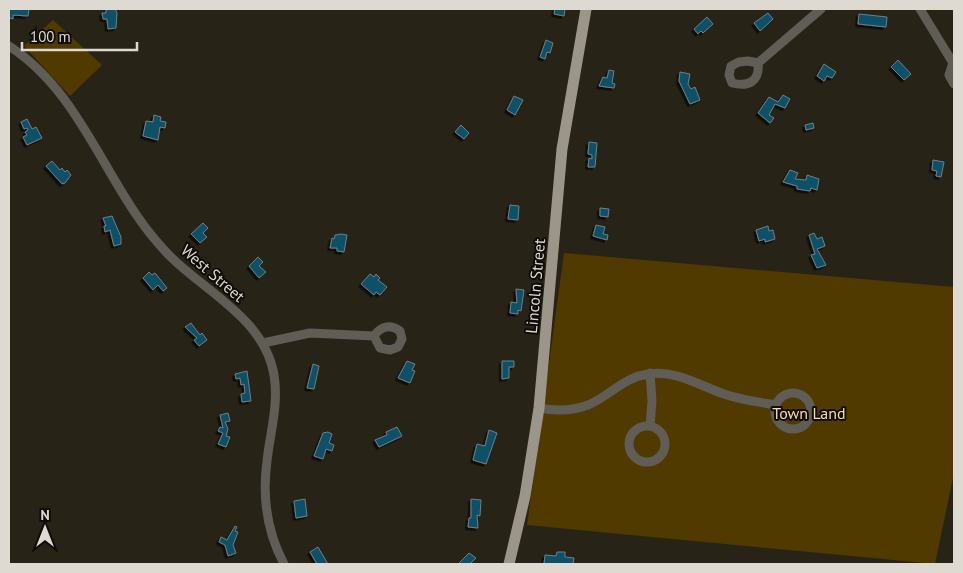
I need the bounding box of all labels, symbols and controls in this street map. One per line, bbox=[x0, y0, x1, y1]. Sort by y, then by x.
scale bar bbox=[22, 20, 138, 52]
text: 100 m bbox=[30, 27, 71, 46]
street label: Lincoln Street bbox=[521, 237, 549, 334]
street label: West Street bbox=[177, 240, 249, 307]
park label: Town Land bbox=[772, 403, 846, 423]
north arrow bbox=[20, 503, 70, 553]
text: N bbox=[40, 506, 50, 524]

